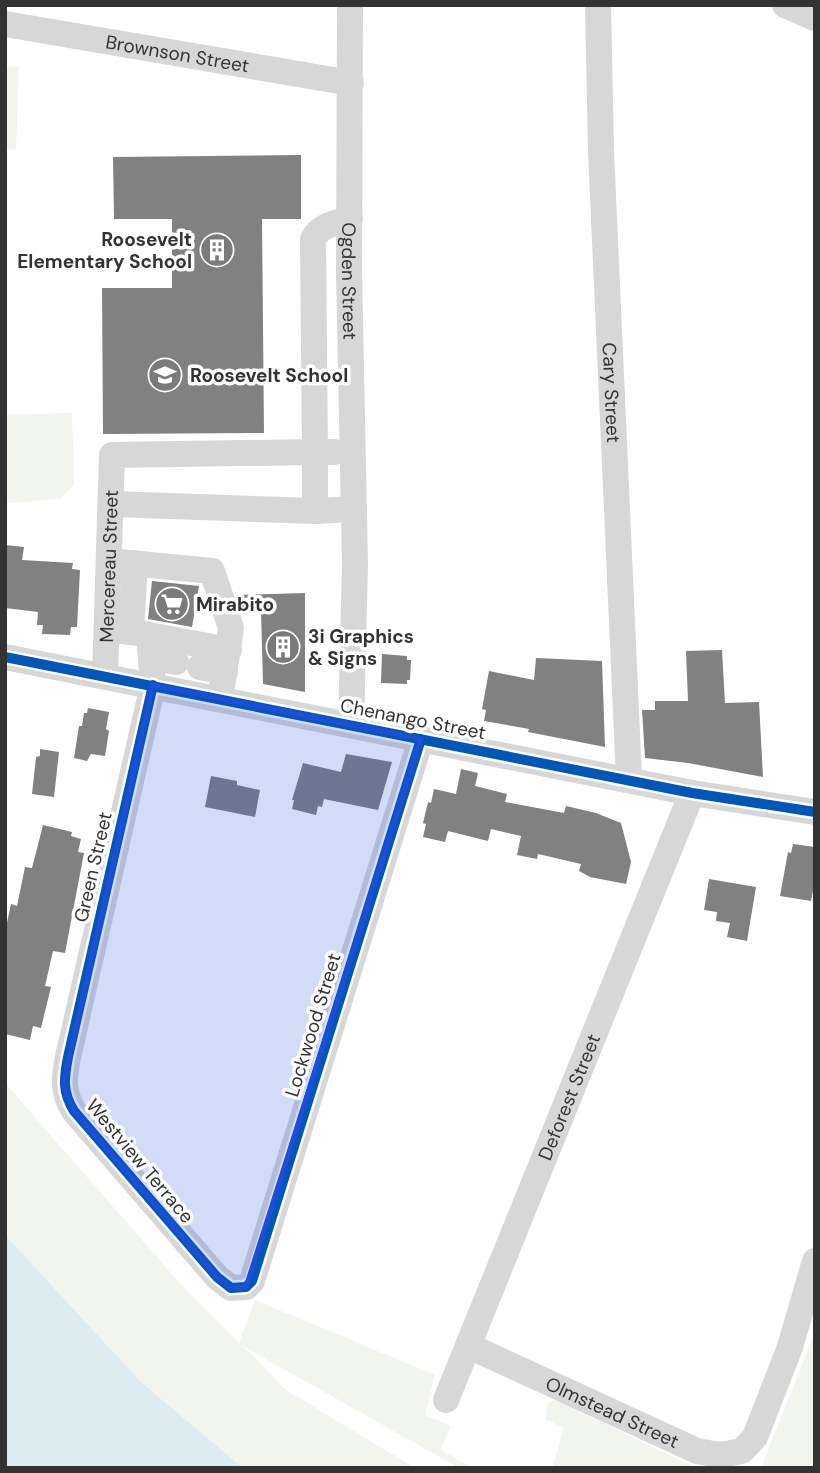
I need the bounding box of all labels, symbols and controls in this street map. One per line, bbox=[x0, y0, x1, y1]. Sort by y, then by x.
street label: Brownson Street bbox=[104, 29, 251, 78]
street label: Ogden Street bbox=[336, 222, 363, 340]
place label: Roosevelt Elementary School bbox=[17, 227, 192, 274]
building icon: Roosevelt Elementary School bbox=[198, 231, 236, 269]
street label: Cary Street bbox=[597, 342, 627, 444]
school or university icon: Roosevelt School bbox=[146, 356, 184, 394]
place label: Roosevelt School bbox=[190, 363, 348, 388]
street label: Mercereau Street bbox=[94, 489, 123, 643]
supermarket icon: Mirabito bbox=[153, 585, 191, 623]
place label: Mirabito bbox=[196, 592, 274, 617]
place label: 3i Graphics & Signs bbox=[308, 624, 414, 671]
building icon: 3i Graphics & Signs bbox=[264, 628, 302, 666]
street label: Chenango Street bbox=[338, 693, 488, 745]
street label: Green Street bbox=[68, 809, 118, 925]
street label: Lockwood Street bbox=[279, 950, 347, 1100]
street label: Deforest Street bbox=[532, 1030, 606, 1164]
street label: Westview Terrace bbox=[81, 1094, 199, 1228]
street label: Olmstead Street bbox=[542, 1371, 683, 1454]

